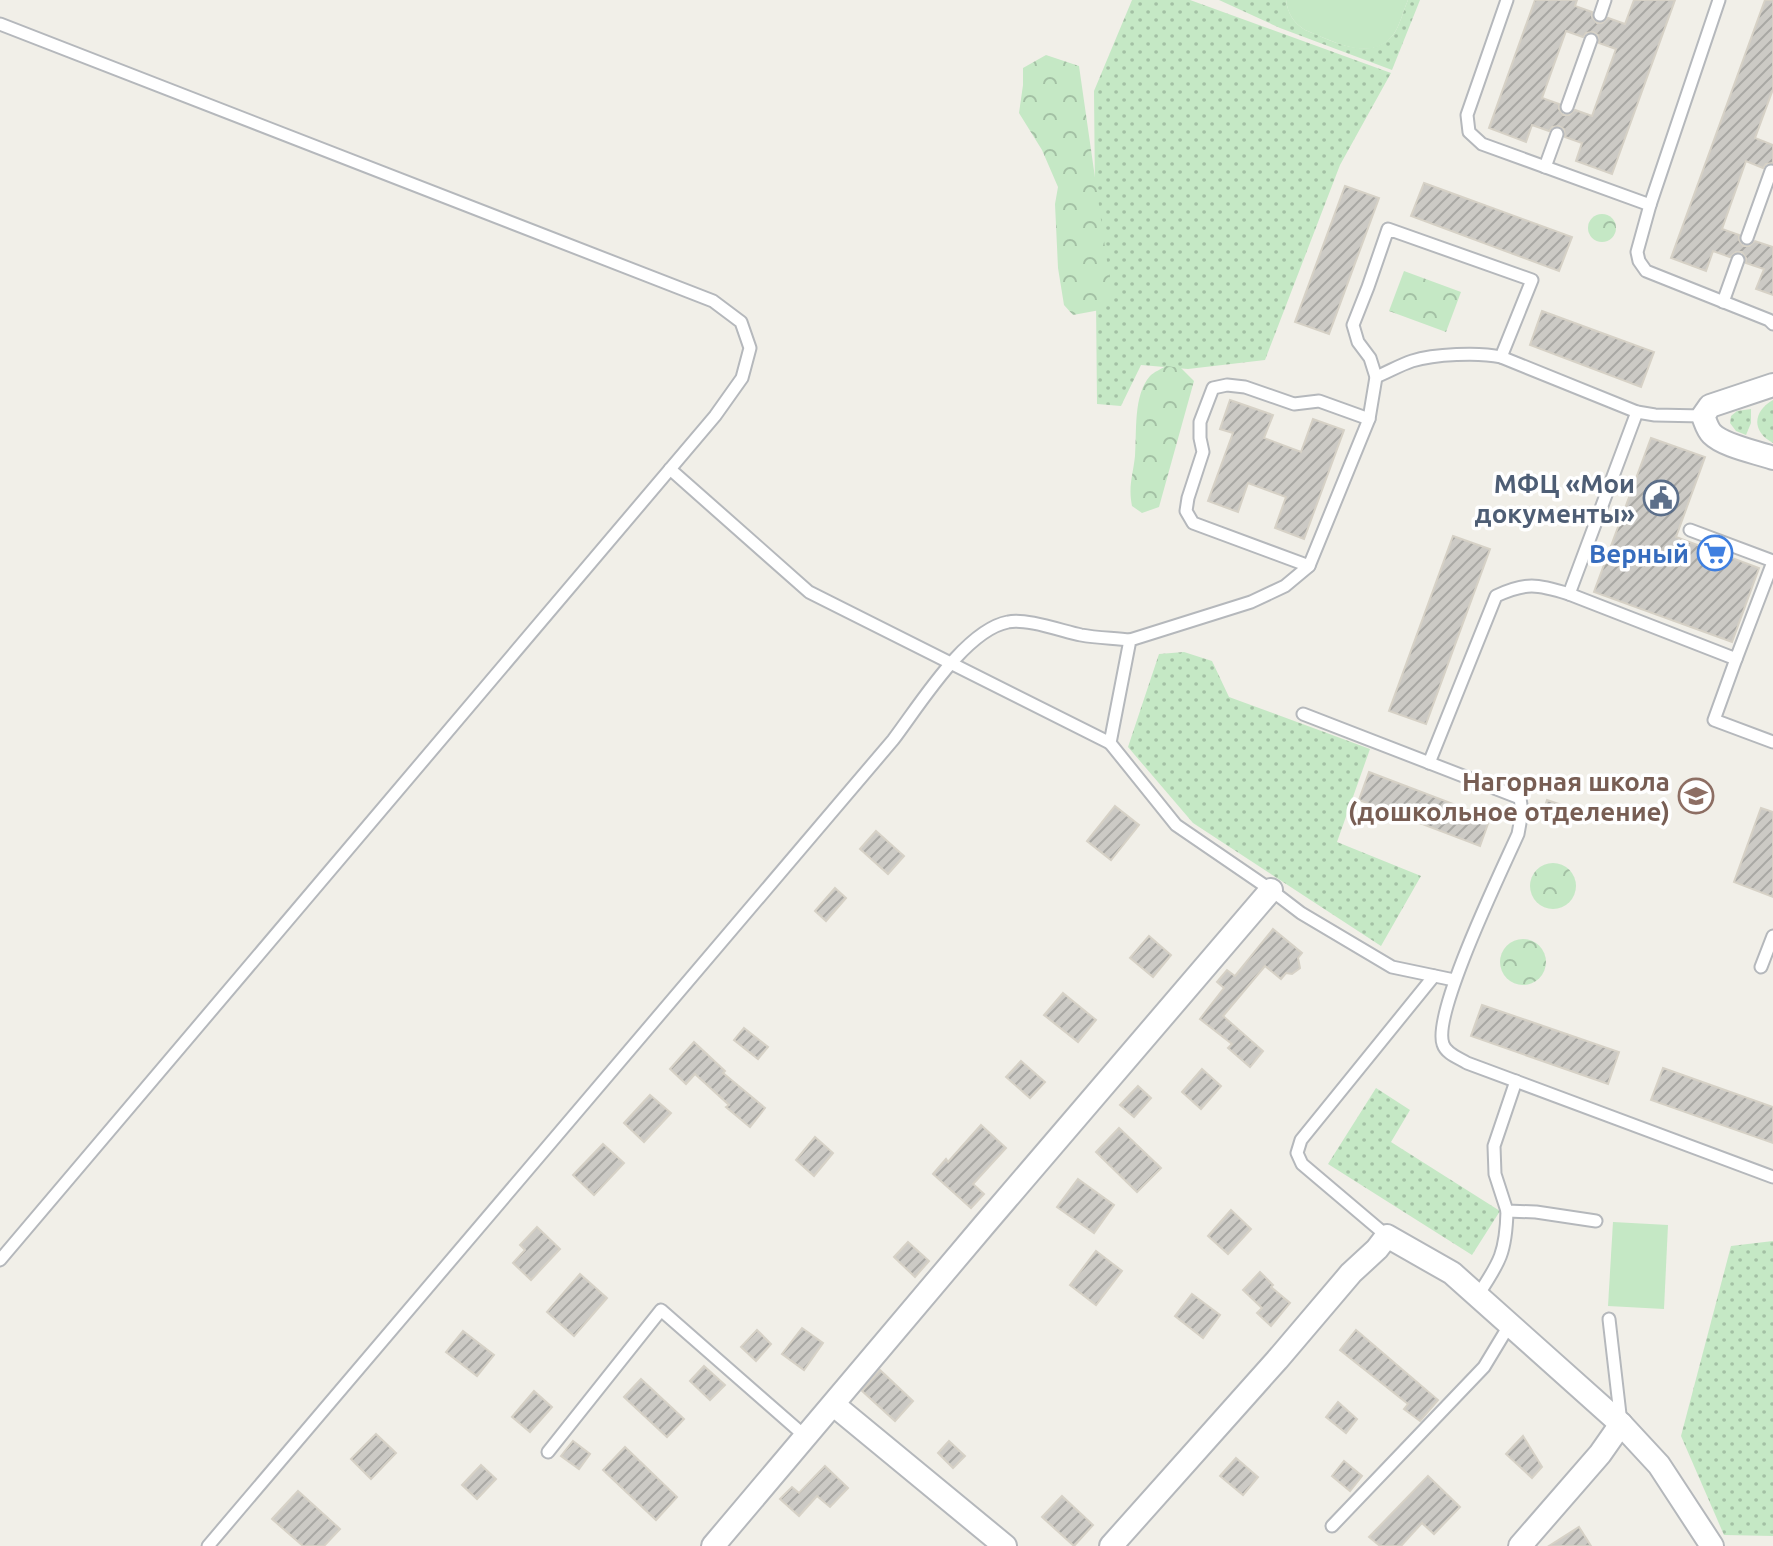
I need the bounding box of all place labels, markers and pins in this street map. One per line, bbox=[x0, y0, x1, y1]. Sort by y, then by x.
place label: МФЦ «Мои документы» bbox=[1475, 469, 1635, 528]
public building icon: МФЦ «Мои документы» bbox=[1642, 479, 1680, 517]
supermarket icon: Верный bbox=[1696, 534, 1734, 572]
place label: Верный bbox=[1589, 539, 1689, 568]
place label: Нагорная школа (дошкольное отделение) bbox=[1348, 767, 1670, 826]
school or university icon: Нагорная школа (дошкольное отделение) bbox=[1677, 777, 1715, 815]

